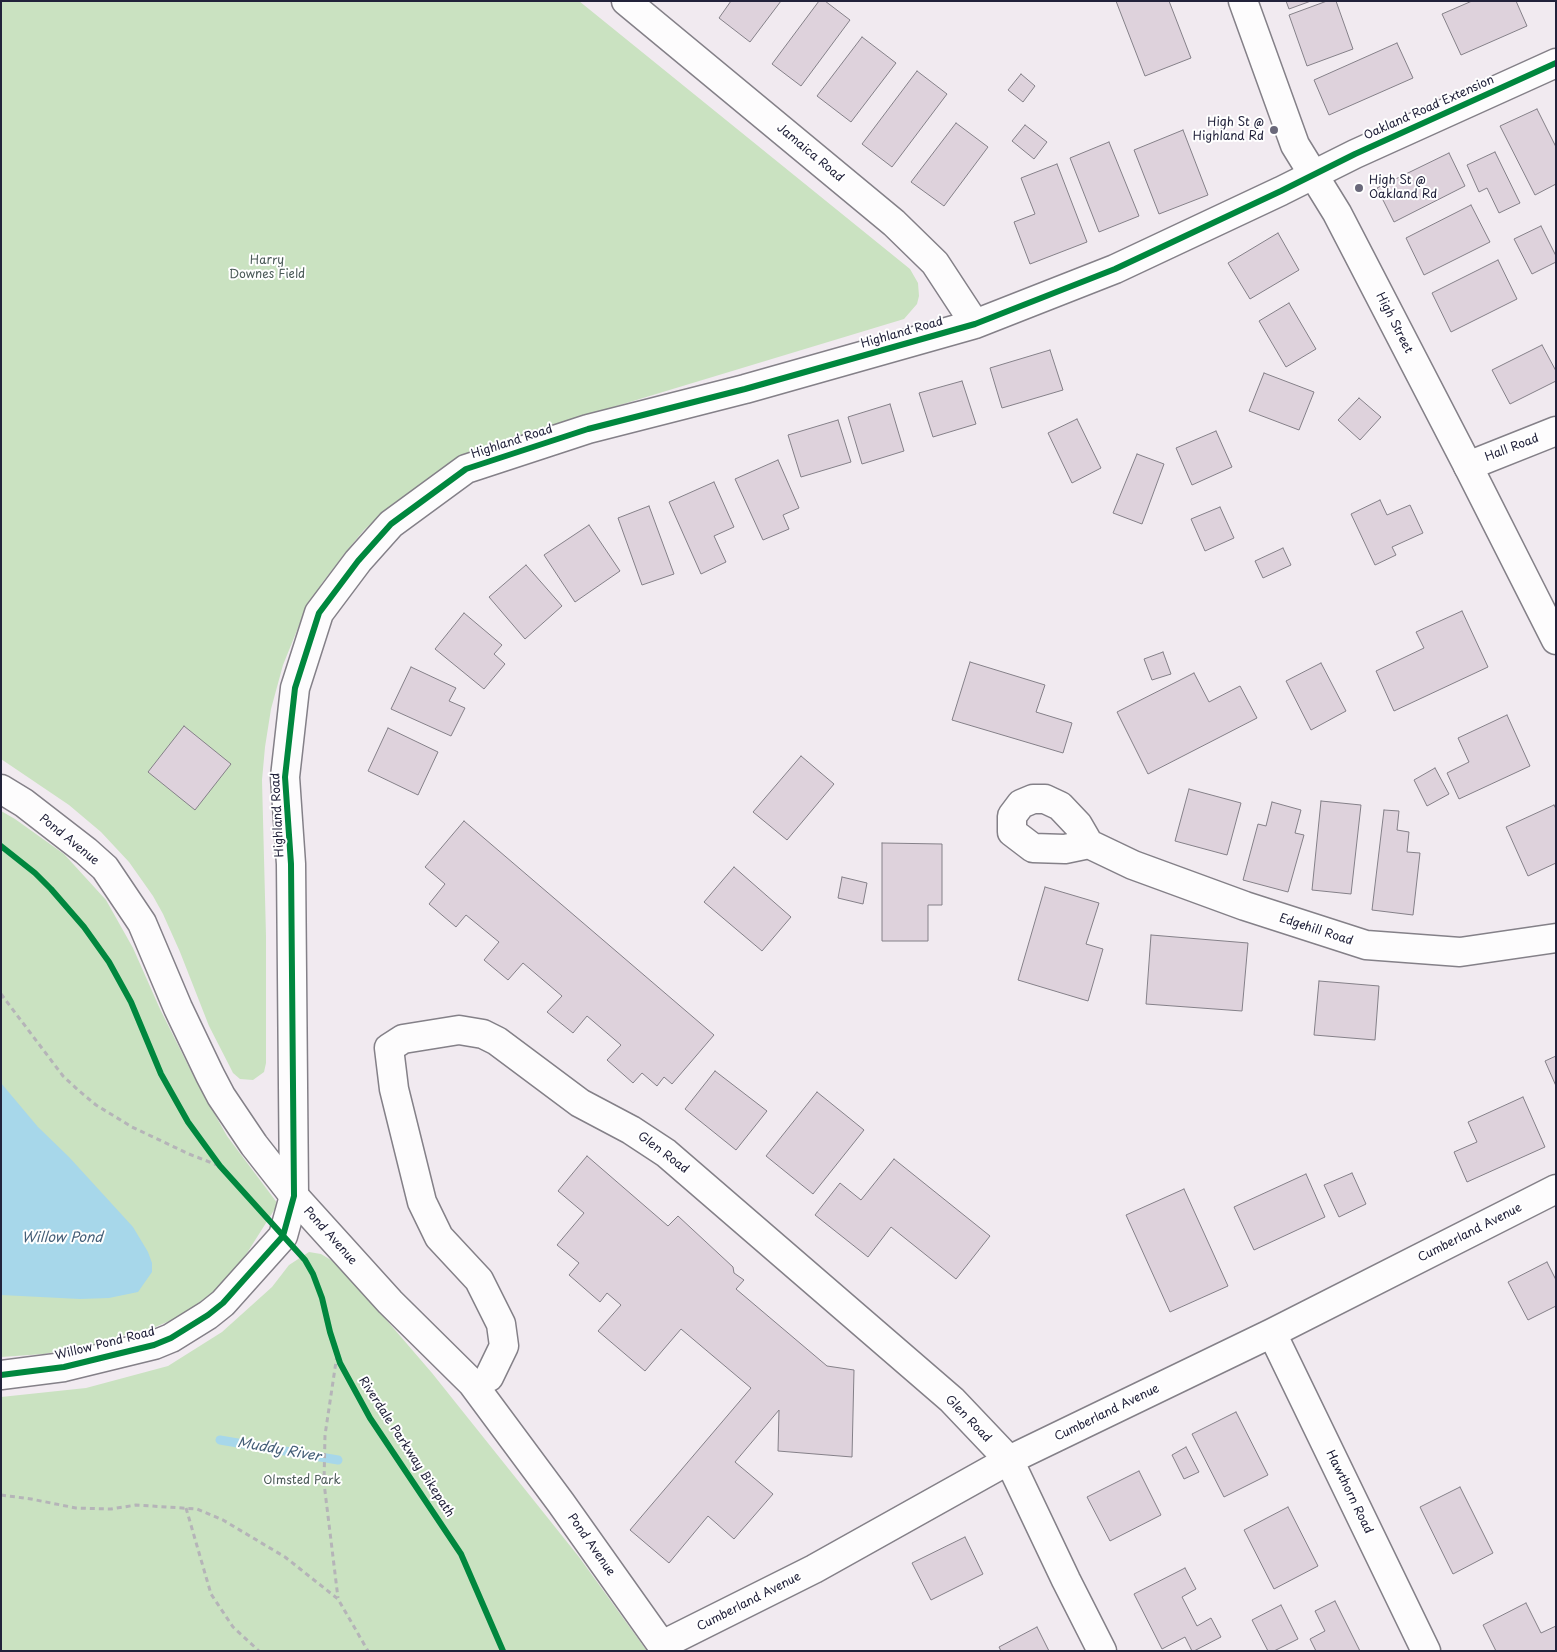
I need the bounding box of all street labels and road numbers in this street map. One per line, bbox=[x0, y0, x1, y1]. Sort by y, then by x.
street label: Oakland Road Extension bbox=[1362, 73, 1496, 143]
street label: Jamaica Road bbox=[774, 121, 846, 185]
street label: High Street bbox=[1373, 290, 1415, 356]
street label: Highland Road bbox=[859, 314, 945, 352]
street label: Highland Road bbox=[469, 422, 555, 462]
street label: Hall Road bbox=[1483, 431, 1541, 465]
street label: Highland Road bbox=[269, 772, 287, 858]
street label: Pond Avenue bbox=[36, 812, 102, 868]
street label: Edgehill Road bbox=[1277, 911, 1355, 949]
street label: Glen Road bbox=[635, 1129, 691, 1177]
street label: Cumberland Avenue bbox=[1416, 1201, 1524, 1265]
street label: Pond Avenue bbox=[300, 1204, 360, 1268]
street label: Willow Pond Road bbox=[54, 1325, 156, 1363]
street label: Riverdale Parkway Bikepath bbox=[355, 1374, 457, 1520]
street label: Cumberland Avenue bbox=[1052, 1381, 1162, 1445]
street label: Glen Road bbox=[942, 1392, 994, 1446]
street label: Hawthorn Road bbox=[1323, 1448, 1375, 1536]
street label: Pond Avenue bbox=[564, 1511, 618, 1579]
street label: Cumberland Avenue bbox=[695, 1570, 803, 1634]

